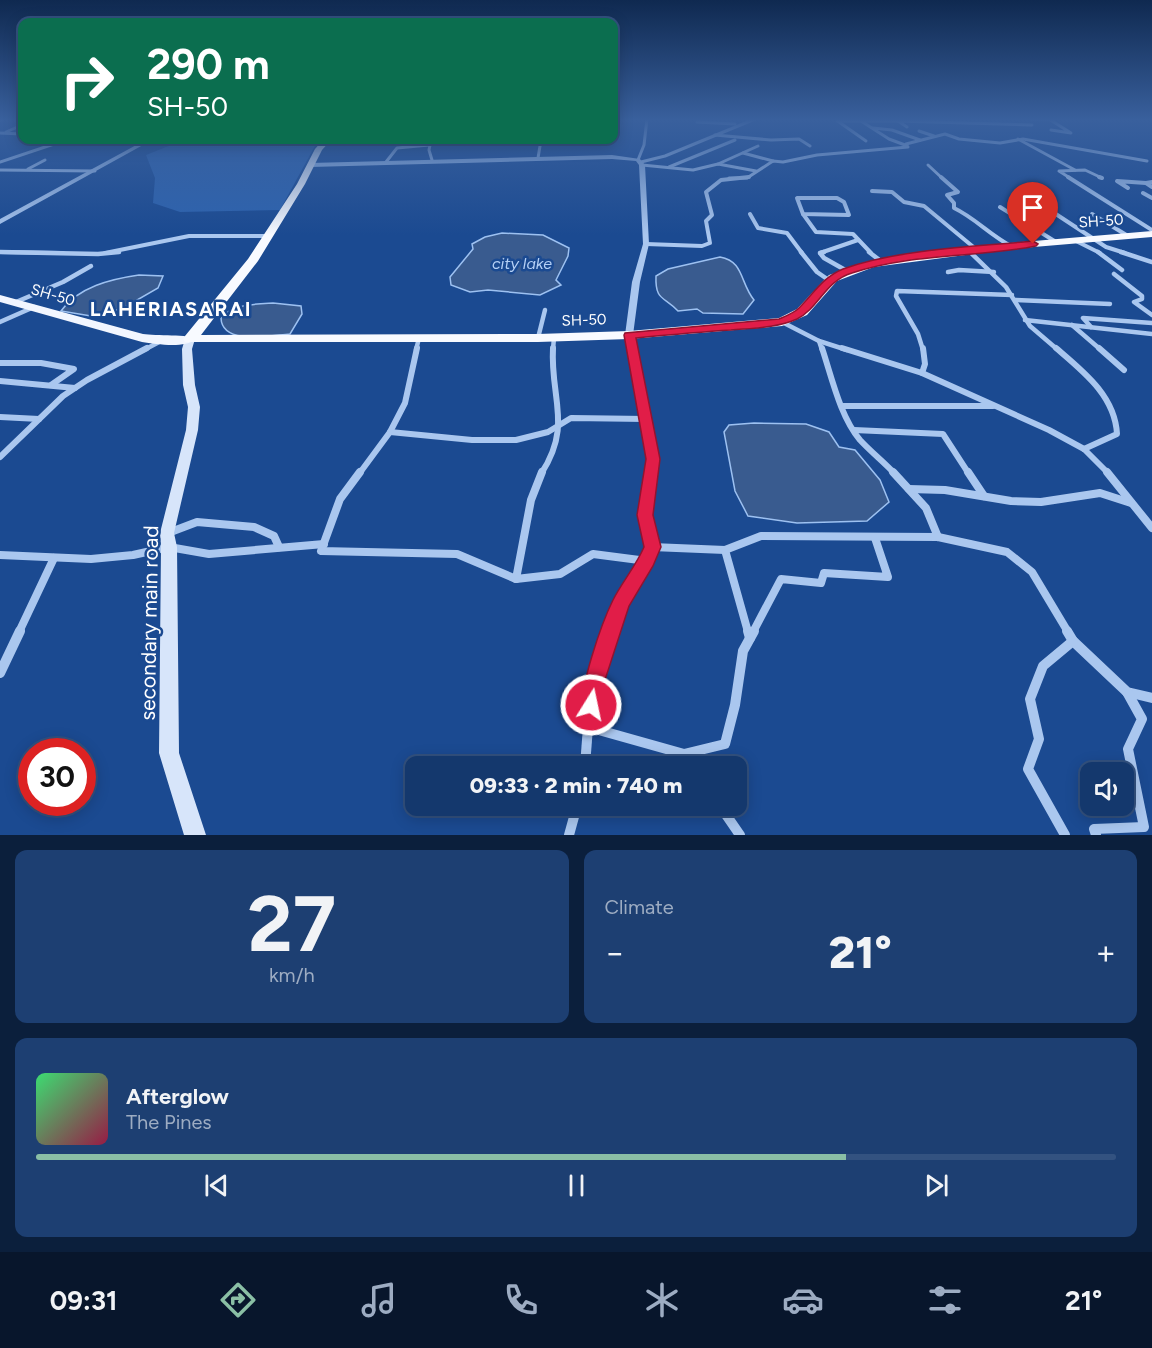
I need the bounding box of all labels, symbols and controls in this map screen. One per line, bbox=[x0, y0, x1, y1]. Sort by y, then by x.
text: 290 m bbox=[147, 39, 270, 90]
icon: right bbox=[48, 42, 126, 120]
text: SH-50 bbox=[147, 90, 228, 123]
pin bbox=[1007, 182, 1058, 244]
icon: arrive bbox=[1016, 191, 1049, 224]
street label: SH-50 bbox=[1078, 210, 1124, 232]
water label: city lake bbox=[492, 254, 552, 273]
street label: SH-50 bbox=[29, 280, 77, 310]
district label: LAHERIASARAI bbox=[90, 297, 252, 321]
street label: SH-50 bbox=[561, 310, 607, 330]
street label: secondary main road bbox=[135, 525, 163, 721]
position arrow bbox=[559, 673, 623, 737]
speed limit sign: 30 bbox=[18, 738, 96, 816]
map controls bbox=[1080, 762, 1134, 816]
button: sound bbox=[1080, 762, 1134, 816]
text: 09:33 · 2 min · 740 m bbox=[470, 772, 682, 799]
text: 27 bbox=[247, 877, 336, 971]
text: Climate bbox=[605, 895, 674, 919]
text: 21° bbox=[829, 925, 892, 979]
text: − bbox=[605, 933, 625, 972]
text: + bbox=[1095, 933, 1116, 972]
text: km/h bbox=[269, 963, 315, 987]
text: Afterglow bbox=[126, 1083, 229, 1110]
text: The Pines bbox=[126, 1110, 212, 1134]
icon: previous bbox=[200, 1169, 233, 1202]
icon: pause bbox=[560, 1169, 593, 1202]
icon: next bbox=[920, 1169, 953, 1202]
icon: directions bbox=[217, 1279, 259, 1321]
icon: music bbox=[358, 1279, 400, 1321]
icon: phone bbox=[500, 1279, 542, 1321]
icon: climate bbox=[641, 1279, 683, 1321]
icon: car bbox=[782, 1279, 824, 1321]
icon: filters bbox=[924, 1279, 966, 1321]
text: 09:31 bbox=[50, 1284, 117, 1317]
text: 21° bbox=[1065, 1284, 1102, 1317]

